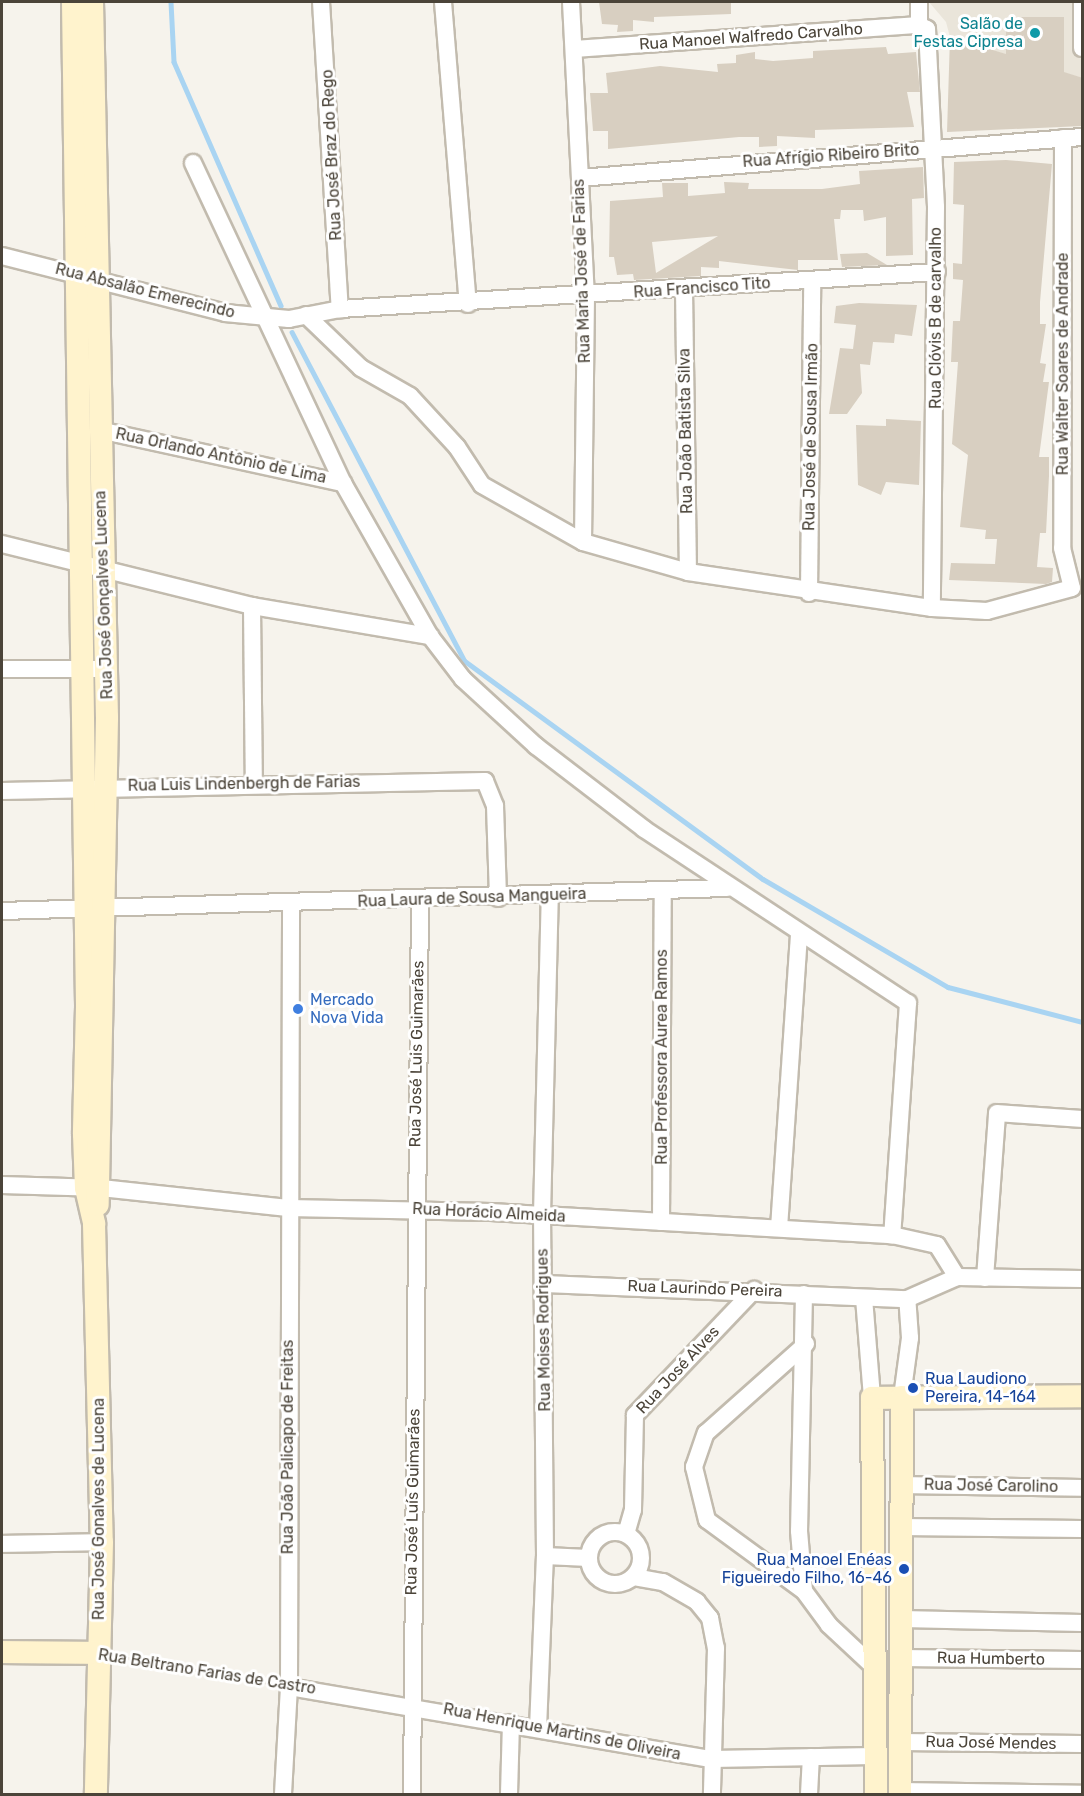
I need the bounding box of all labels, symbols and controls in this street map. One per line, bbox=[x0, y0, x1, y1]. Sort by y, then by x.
place label: Salão de Festas Cipresa bbox=[914, 14, 1023, 52]
street label: Rua Manoel Walfredo Carvalho bbox=[638, 20, 864, 54]
marker: Salão de Festas Cipresa bbox=[1028, 26, 1042, 40]
street label: Rua José Braz do Rego bbox=[318, 69, 346, 241]
street label: Rua Afrígio Ribeiro Brito bbox=[742, 140, 920, 172]
street label: Rua Maria José de Farias bbox=[569, 178, 595, 364]
street label: Rua Clóvis B de carvalho bbox=[926, 227, 946, 409]
street label: Rua Walter Soares de Andrade bbox=[1053, 252, 1073, 476]
street label: Rua Absalão Emerecindo bbox=[53, 259, 237, 323]
street label: Rua Francisco Tito bbox=[633, 274, 771, 302]
street label: Rua José de Sousa Irmão bbox=[800, 343, 822, 531]
street label: Rua João Batista Silva bbox=[675, 348, 697, 514]
street label: Rua Orlando Antônio de Lima bbox=[114, 424, 328, 488]
street label: Rua José Gonçalves Lucena bbox=[91, 490, 117, 700]
street label: Rua Luis Lindenbergh de Farias bbox=[128, 772, 360, 796]
street label: Rua Laura de Sousa Mangueira bbox=[357, 884, 587, 912]
street label: Rua Professora Aurea Ramos bbox=[652, 949, 672, 1165]
street label: Rua José Luis Guimarães bbox=[406, 960, 428, 1148]
place label: Mercado Nova Vida bbox=[310, 990, 384, 1028]
marker: Mercado Nova Vida bbox=[291, 1002, 305, 1016]
street label: Rua Horácio Almeida bbox=[412, 1199, 566, 1227]
street label: Rua Moises Rodrigues bbox=[533, 1248, 555, 1412]
street label: Rua Laurindo Pereira bbox=[627, 1277, 783, 1301]
street label: Rua José Alves bbox=[632, 1322, 724, 1418]
street label: Rua João Palicapo de Freitas bbox=[278, 1340, 298, 1554]
place label: Rua Laudiono Pereira, 14-164 bbox=[925, 1369, 1036, 1407]
marker: Rua Laudiono Pereira, 14-164 bbox=[906, 1381, 920, 1395]
street label: Rua José Gonalves de Lucena bbox=[89, 1398, 109, 1620]
street label: Rua José Luís Guimarães bbox=[402, 1408, 424, 1596]
street label: Rua José Carolino bbox=[924, 1475, 1058, 1497]
place label: Rua Manoel Enéas Figueiredo Filho, 16-46 bbox=[722, 1550, 892, 1588]
marker: Rua Manoel Enéas Figueiredo Filho, 16-46 bbox=[897, 1562, 911, 1576]
street label: Rua Beltrano Farias de Castro bbox=[97, 1645, 317, 1699]
street label: Rua Humberto bbox=[937, 1648, 1045, 1670]
street label: Rua Henrique Martins de Oliveira bbox=[442, 1700, 682, 1764]
street label: Rua José Mendes bbox=[925, 1732, 1057, 1754]

